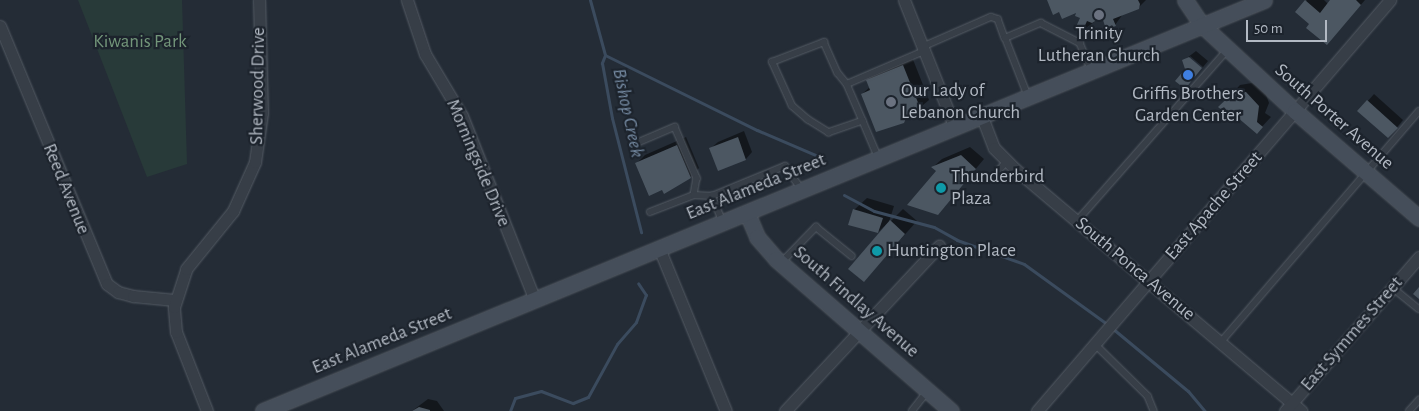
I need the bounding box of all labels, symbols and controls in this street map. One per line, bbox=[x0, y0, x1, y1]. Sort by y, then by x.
marker: Trinity Lutheran Church bbox=[1093, 9, 1105, 21]
scale bar bbox=[1249, 10, 1330, 42]
text: 50 m bbox=[1254, 21, 1283, 36]
place label: Trinity Lutheran Church bbox=[1038, 23, 1160, 67]
street label: Sherwood Drive bbox=[246, 27, 270, 145]
park label: Kiwanis Park bbox=[93, 31, 187, 53]
street label: South Porter Avenue bbox=[1270, 59, 1398, 175]
water label: Bishop Creek bbox=[607, 66, 649, 160]
marker: Griffis Brothers Garden Center bbox=[1182, 69, 1194, 81]
place label: Our Lady of Lebanon Church bbox=[901, 80, 1020, 124]
place label: Griffis Brothers Garden Center bbox=[1132, 83, 1244, 127]
street label: Morningside Drive bbox=[441, 96, 515, 230]
marker: Our Lady of Lebanon Church bbox=[885, 96, 897, 108]
street label: Reed Avenue bbox=[37, 140, 95, 238]
street label: East Apache Street bbox=[1161, 147, 1267, 265]
street label: East Alameda Street bbox=[683, 149, 829, 225]
place label: Thunderbird Plaza bbox=[951, 166, 1044, 210]
marker: Thunderbird Plaza bbox=[935, 182, 947, 194]
street label: South Ponca Avenue bbox=[1071, 212, 1199, 326]
place label: Huntington Place bbox=[887, 240, 1016, 262]
street label: South Findlay Avenue bbox=[789, 241, 923, 363]
marker: Huntington Place bbox=[871, 245, 883, 257]
street label: East Symmes Street bbox=[1296, 272, 1408, 396]
street label: East Alameda Street bbox=[309, 303, 455, 379]

